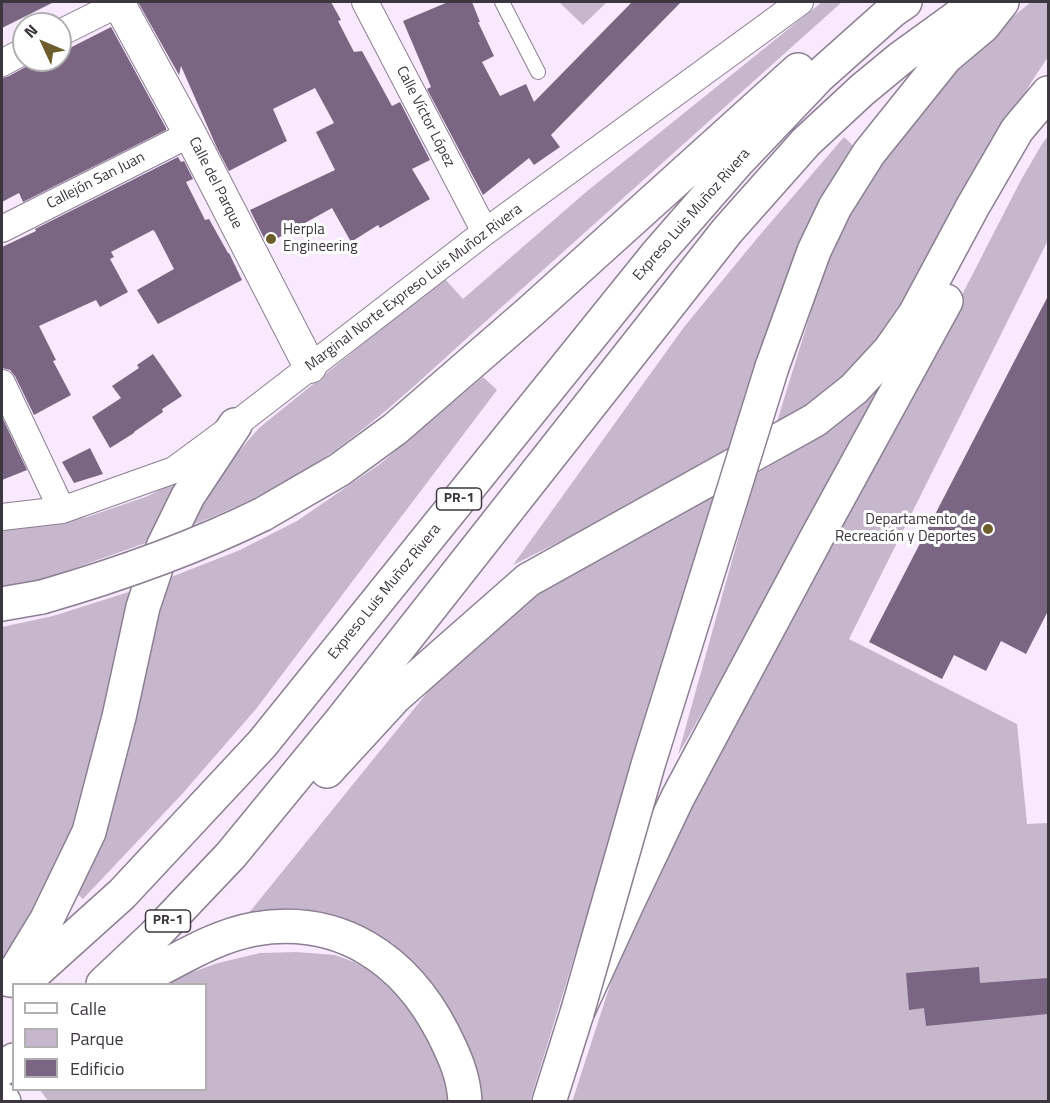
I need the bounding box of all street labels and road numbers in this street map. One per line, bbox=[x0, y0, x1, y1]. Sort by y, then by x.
street label: Calle Víctor López bbox=[392, 63, 458, 171]
street label: Calle del Parque bbox=[184, 134, 246, 232]
street label: Expreso Luis Muñoz Rivera bbox=[630, 145, 754, 285]
street label: Callejón San Juan bbox=[44, 149, 148, 213]
street label: Marginal Norte Expreso Luis Muñoz Rivera bbox=[302, 201, 526, 375]
road number: PR-1 bbox=[436, 488, 482, 510]
street label: Expreso Luis Muñoz Rivera bbox=[325, 521, 445, 663]
road number: PR-1 bbox=[146, 910, 190, 932]

